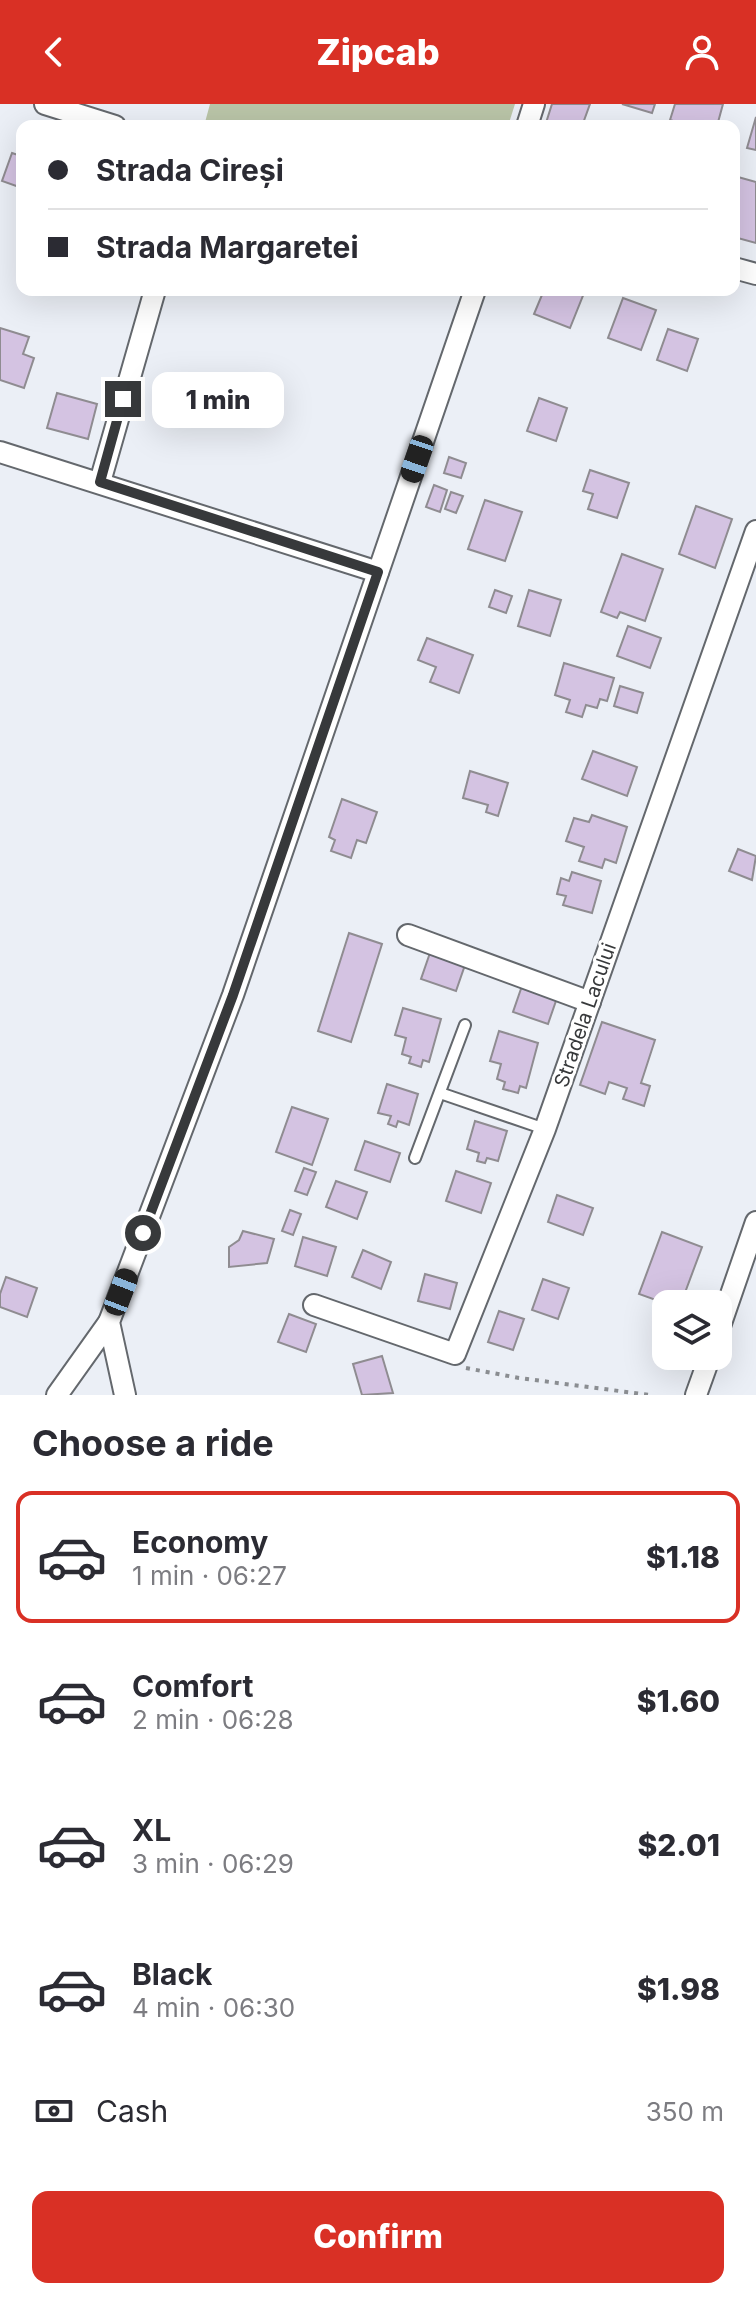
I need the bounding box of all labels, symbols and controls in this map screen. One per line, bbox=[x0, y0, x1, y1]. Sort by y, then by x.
icon: back bbox=[32, 30, 76, 74]
text: Zipcab bbox=[316, 30, 440, 74]
icon: person bbox=[680, 30, 724, 74]
text: Strada Cireși bbox=[96, 152, 284, 188]
text: Strada Margaretei bbox=[96, 229, 359, 265]
callout: 1 min bbox=[151, 371, 283, 427]
route end bbox=[105, 381, 141, 417]
text: 1 min bbox=[185, 384, 251, 415]
car bbox=[398, 432, 436, 486]
street label: Stradela Lacului bbox=[549, 940, 621, 1090]
route start bbox=[125, 1215, 161, 1251]
car bbox=[101, 1265, 141, 1319]
map controls bbox=[652, 1290, 732, 1370]
button: layers bbox=[652, 1290, 732, 1370]
text: Choose a ride bbox=[32, 1421, 274, 1465]
icon: car bbox=[36, 1521, 108, 1593]
text: Economy bbox=[132, 1524, 268, 1560]
text: $1.18 bbox=[646, 1539, 720, 1575]
text: 1 min · 06:27 bbox=[132, 1560, 287, 1591]
icon: car bbox=[36, 1665, 108, 1737]
text: Comfort bbox=[132, 1668, 253, 1704]
text: $1.60 bbox=[637, 1683, 720, 1719]
text: 2 min · 06:28 bbox=[132, 1704, 294, 1735]
icon: car bbox=[36, 1809, 108, 1881]
text: XL bbox=[132, 1812, 171, 1848]
text: $2.01 bbox=[637, 1827, 720, 1863]
text: 3 min · 06:29 bbox=[132, 1848, 294, 1879]
icon: car bbox=[36, 1953, 108, 2025]
text: Black bbox=[132, 1956, 212, 1992]
text: $1.98 bbox=[637, 1971, 720, 2007]
text: 4 min · 06:30 bbox=[132, 1992, 295, 2023]
icon: cash bbox=[32, 2089, 76, 2133]
text: Cash bbox=[96, 2093, 168, 2129]
text: 350 m bbox=[646, 2096, 724, 2127]
button: Confirm bbox=[32, 2191, 724, 2283]

